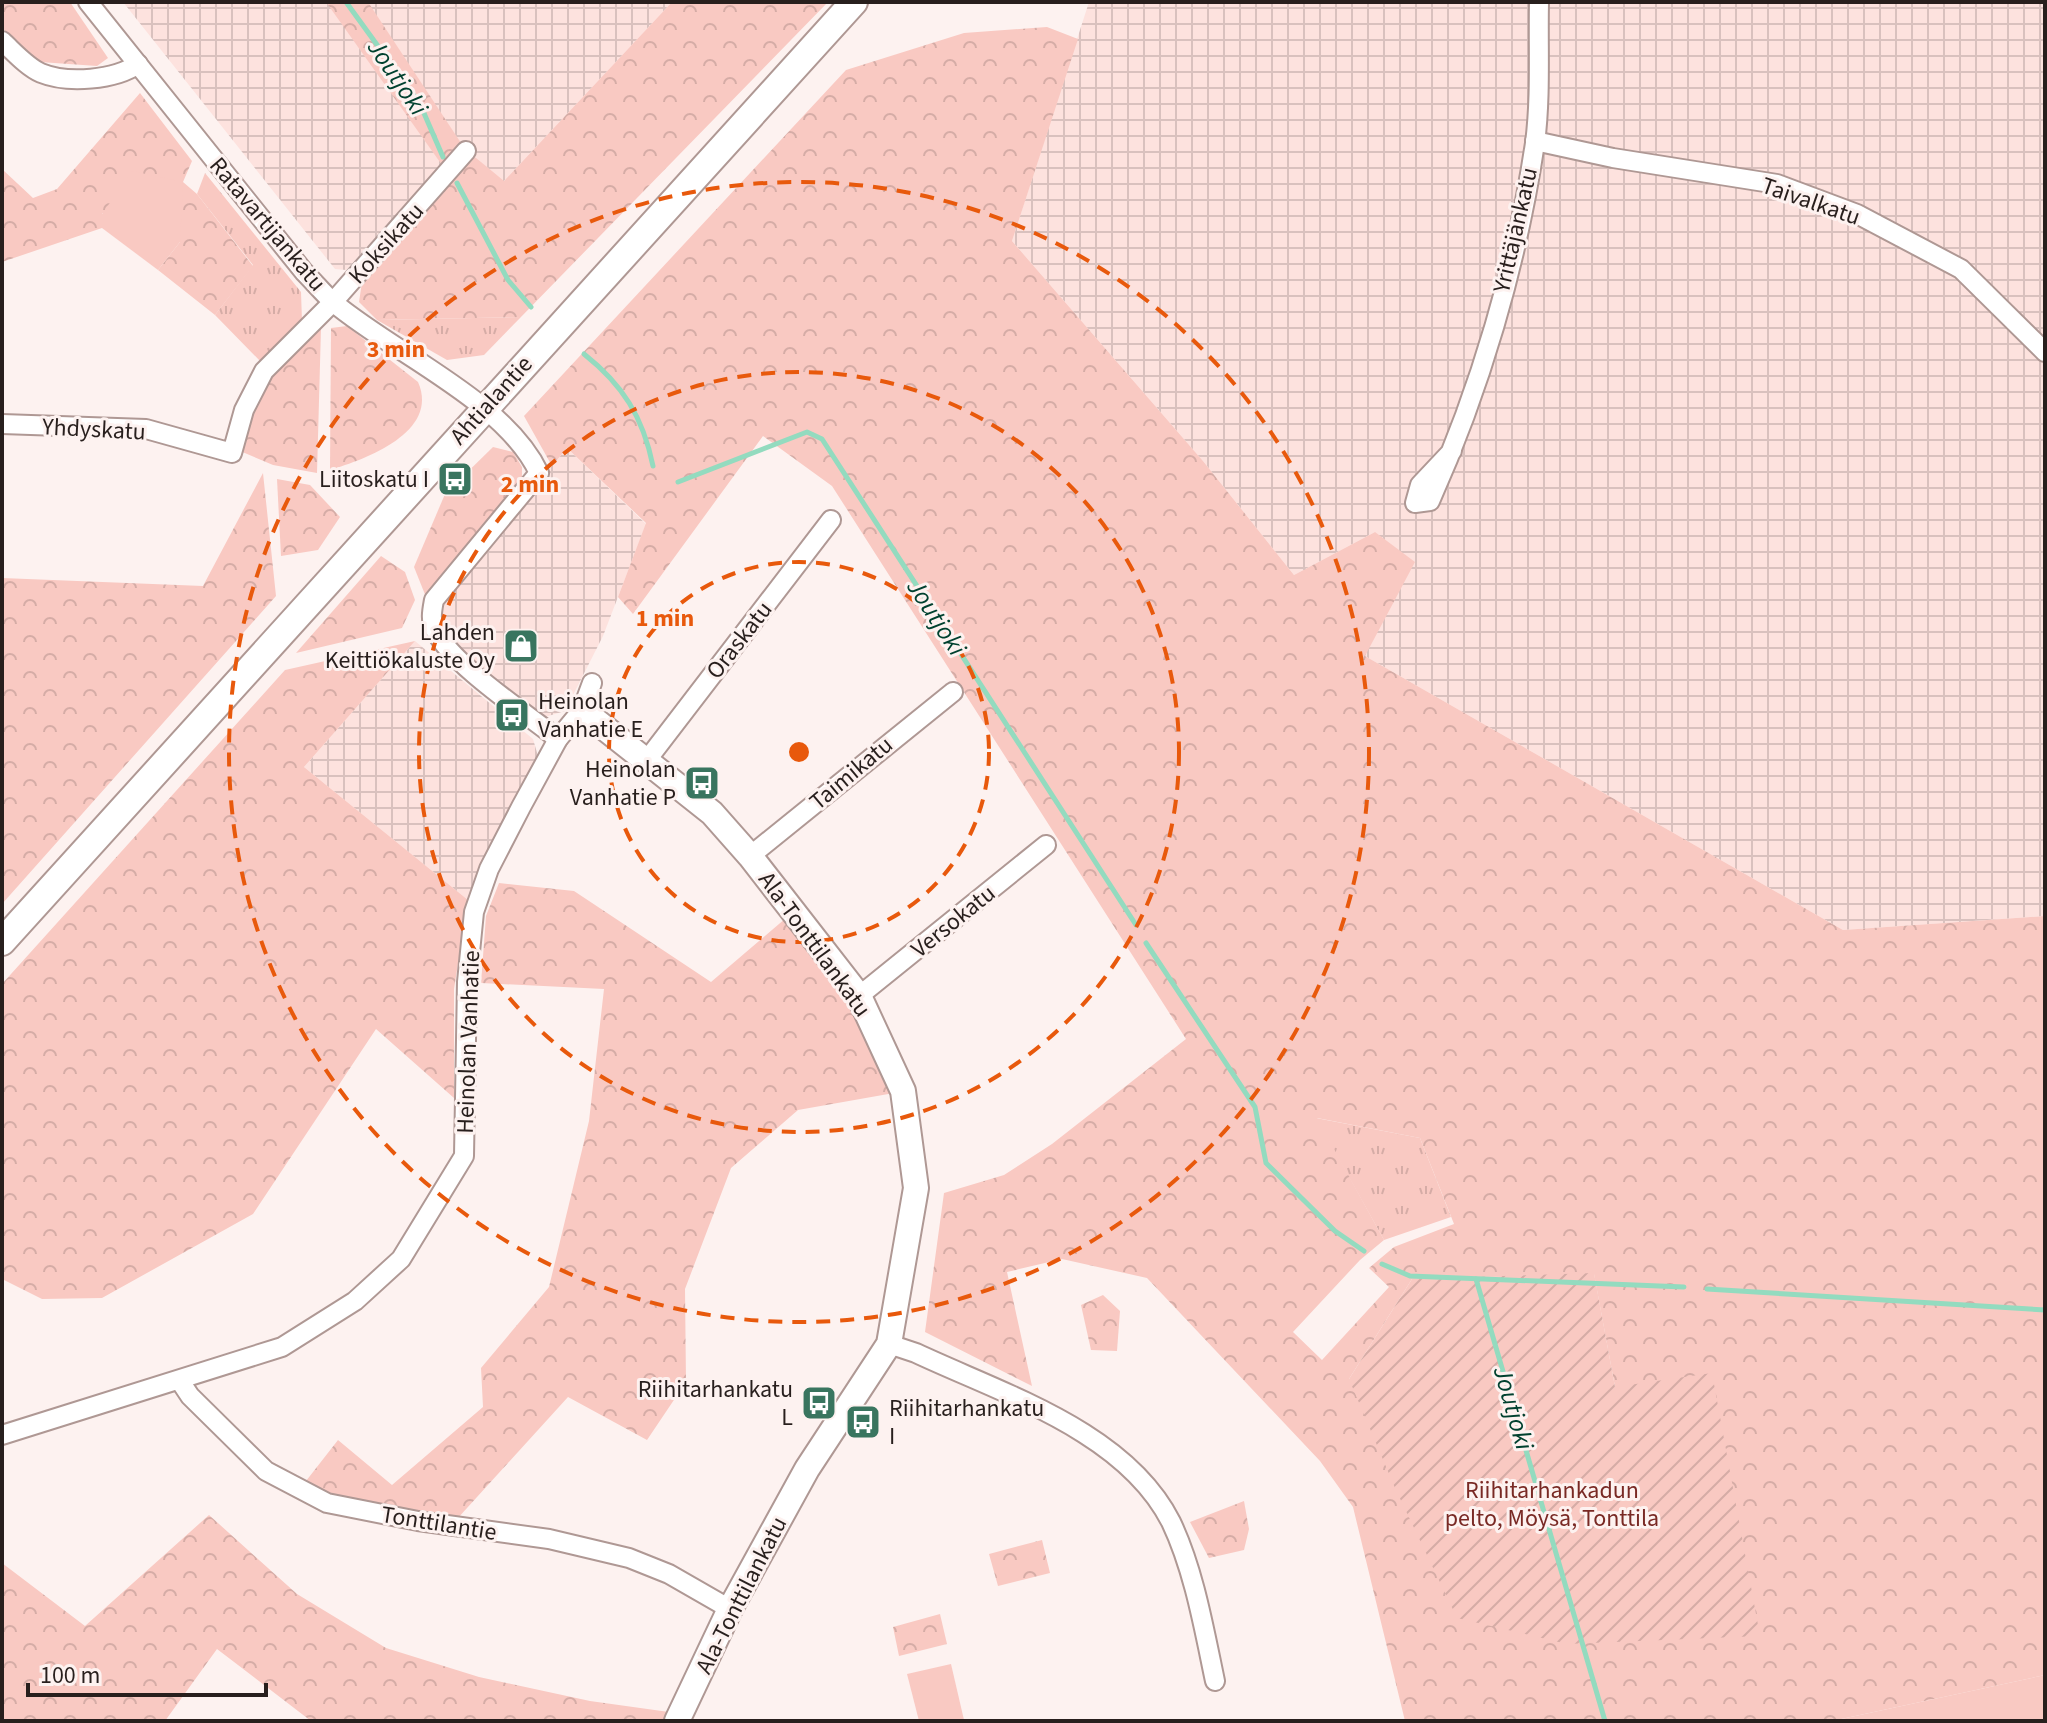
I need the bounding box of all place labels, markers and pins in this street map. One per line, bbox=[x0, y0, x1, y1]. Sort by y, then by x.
bus stop icon: Liitoskatu I bbox=[436, 460, 474, 498]
place label: Liitoskatu I bbox=[319, 462, 429, 497]
place label: Lahden Keittiökaluste Oy bbox=[325, 615, 495, 678]
shop icon: Lahden Keittiökaluste Oy bbox=[502, 627, 540, 665]
place label: Heinolan Vanhatie E bbox=[538, 684, 643, 747]
bus stop icon: Heinolan Vanhatie E bbox=[493, 696, 531, 734]
centre of rings bbox=[785, 738, 813, 766]
place label: Heinolan Vanhatie P bbox=[570, 752, 676, 815]
bus stop icon: Heinolan Vanhatie P bbox=[683, 764, 721, 802]
place label: Riihitarhankatu L bbox=[638, 1372, 793, 1435]
bus stop icon: Riihitarhankatu L bbox=[800, 1384, 838, 1422]
place label: Riihitarhankatu I bbox=[889, 1391, 1044, 1454]
bus stop icon: Riihitarhankatu I bbox=[844, 1403, 882, 1441]

